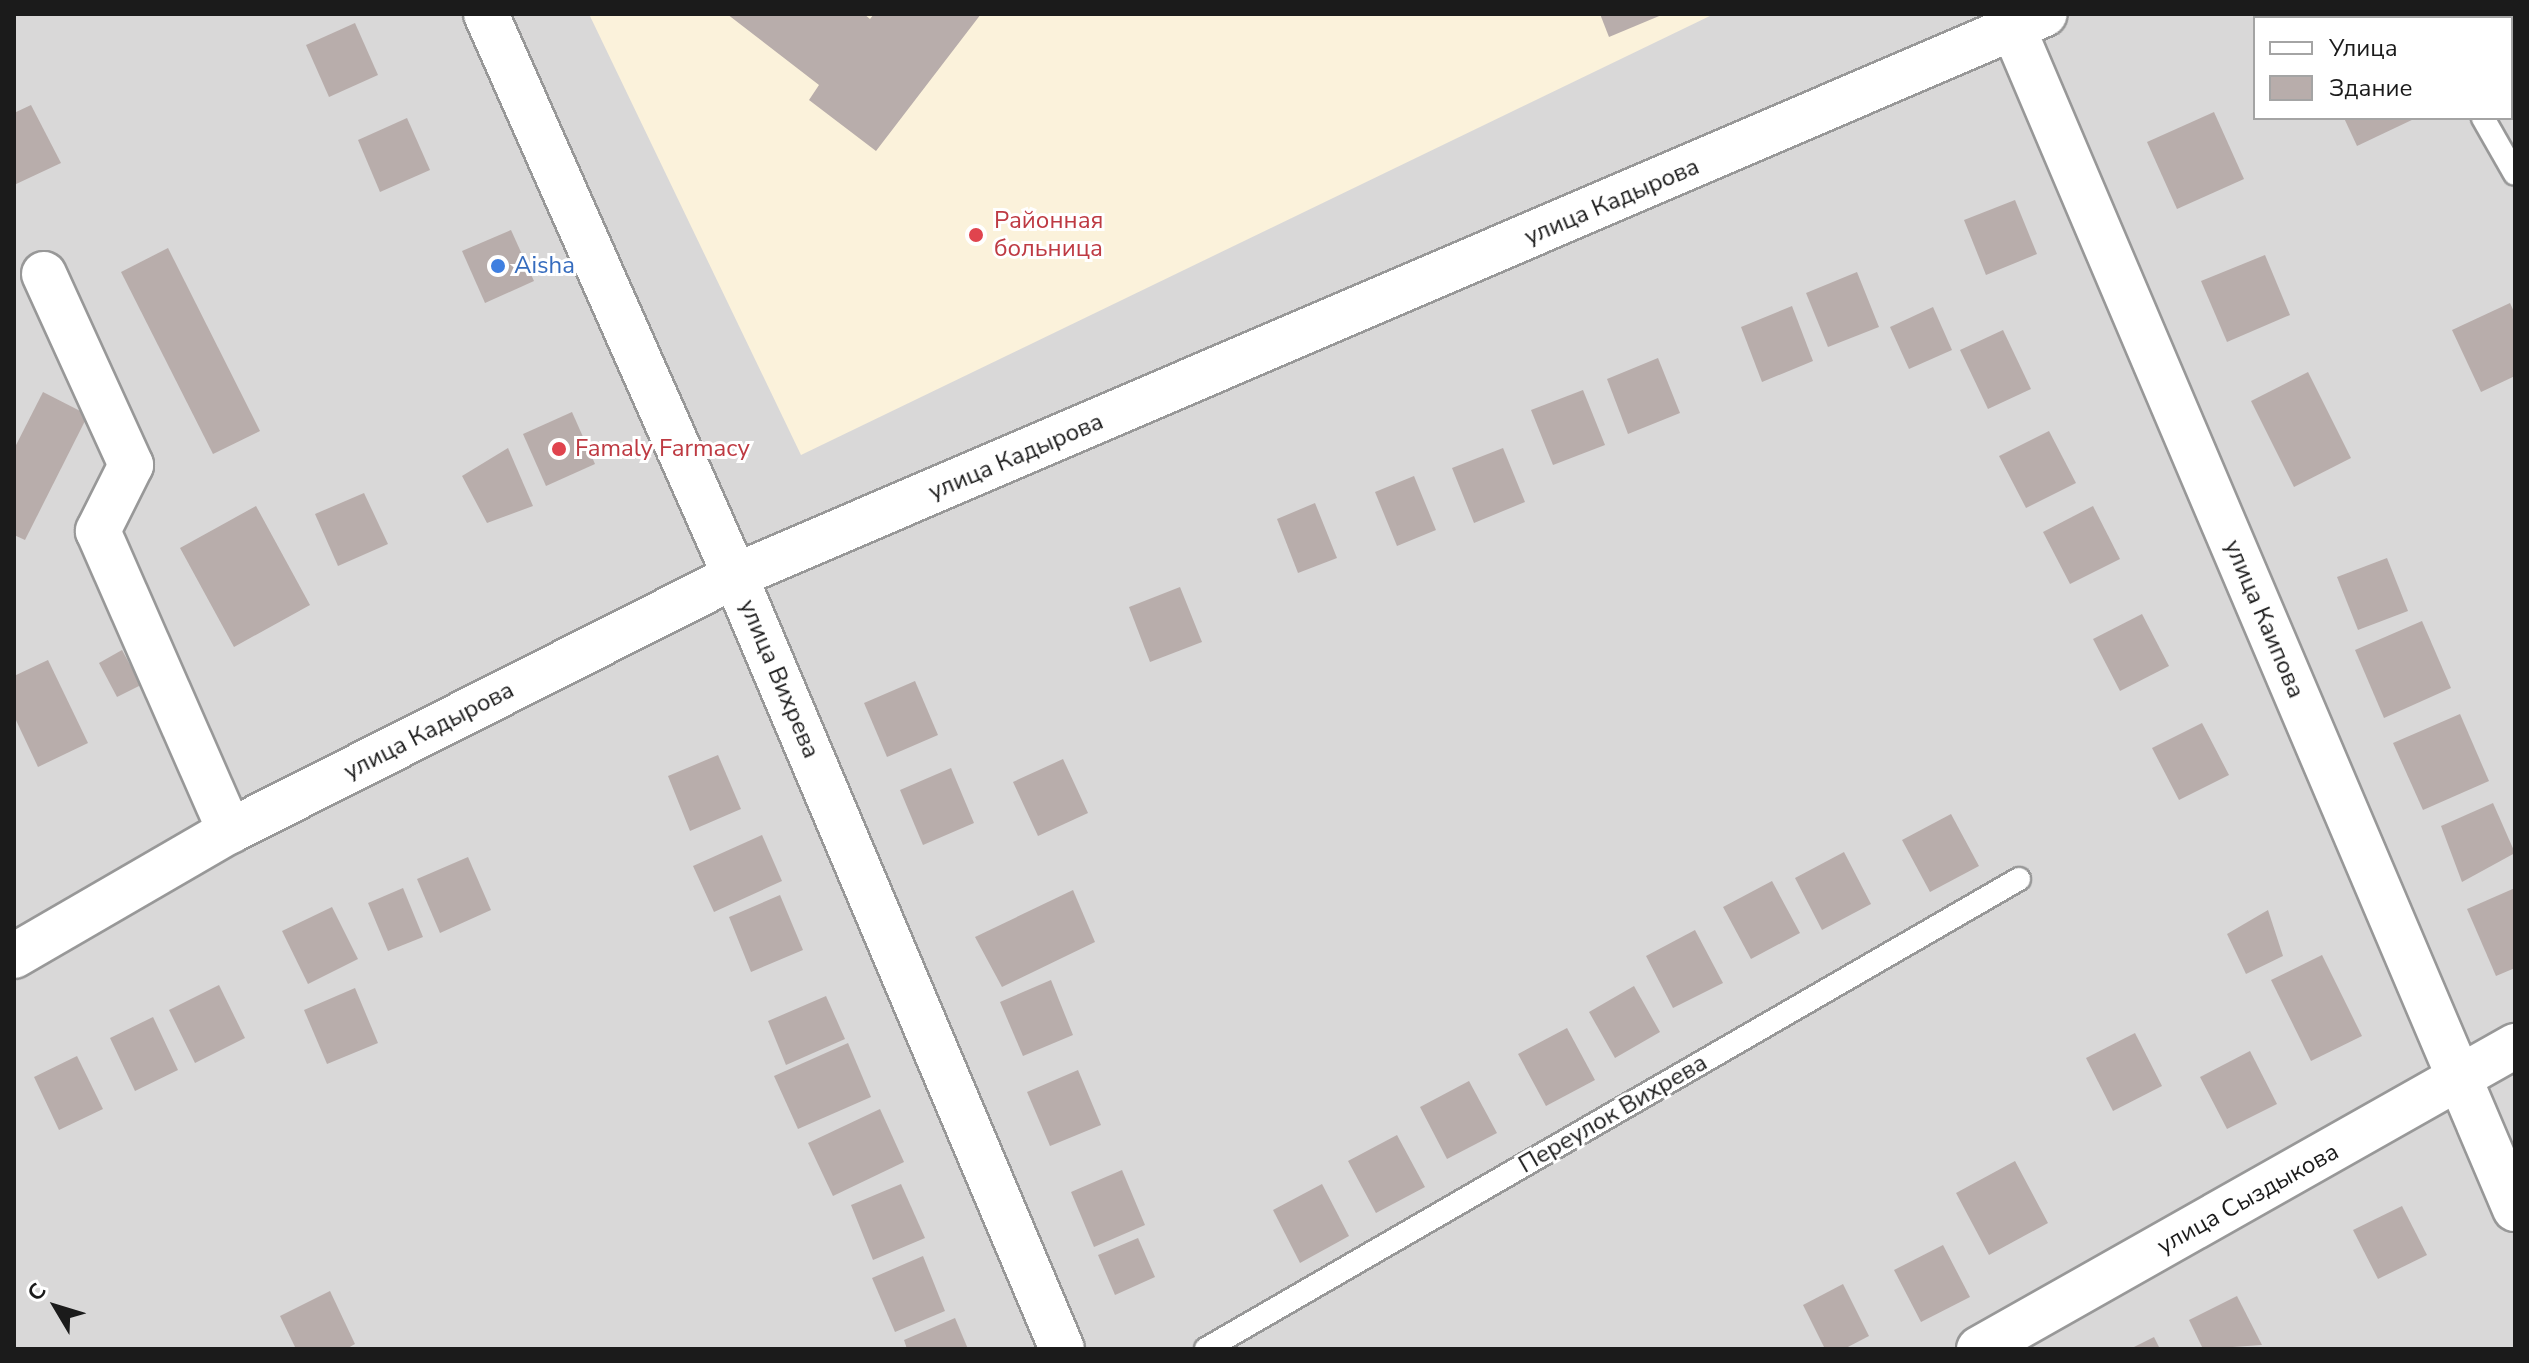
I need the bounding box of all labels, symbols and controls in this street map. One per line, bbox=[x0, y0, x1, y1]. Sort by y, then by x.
legend bbox=[2253, 16, 2513, 120]
text: Улица bbox=[2329, 32, 2398, 64]
text: Здание bbox=[2329, 72, 2413, 104]
street label: улица Кадырова bbox=[1520, 152, 1704, 252]
place label: Районная больница bbox=[994, 207, 1104, 263]
marker: Районная больница bbox=[965, 224, 987, 246]
place label: Aisha bbox=[514, 252, 575, 280]
marker: Aisha bbox=[489, 257, 507, 275]
street label: улица Кадырова bbox=[924, 407, 1108, 507]
place label: Famaly Farmacy bbox=[575, 435, 750, 463]
marker: Famaly Farmacy bbox=[550, 440, 568, 458]
street label: улица Каипова bbox=[2218, 536, 2310, 702]
street label: улица Вихрева bbox=[733, 595, 825, 763]
street label: улица Кадырова bbox=[339, 676, 519, 786]
street label: Переулок Вихрева bbox=[1514, 1048, 1712, 1180]
street label: улица Сыздыкова bbox=[2152, 1137, 2344, 1261]
north arrow bbox=[16, 1267, 96, 1347]
text: С bbox=[21, 1277, 54, 1307]

